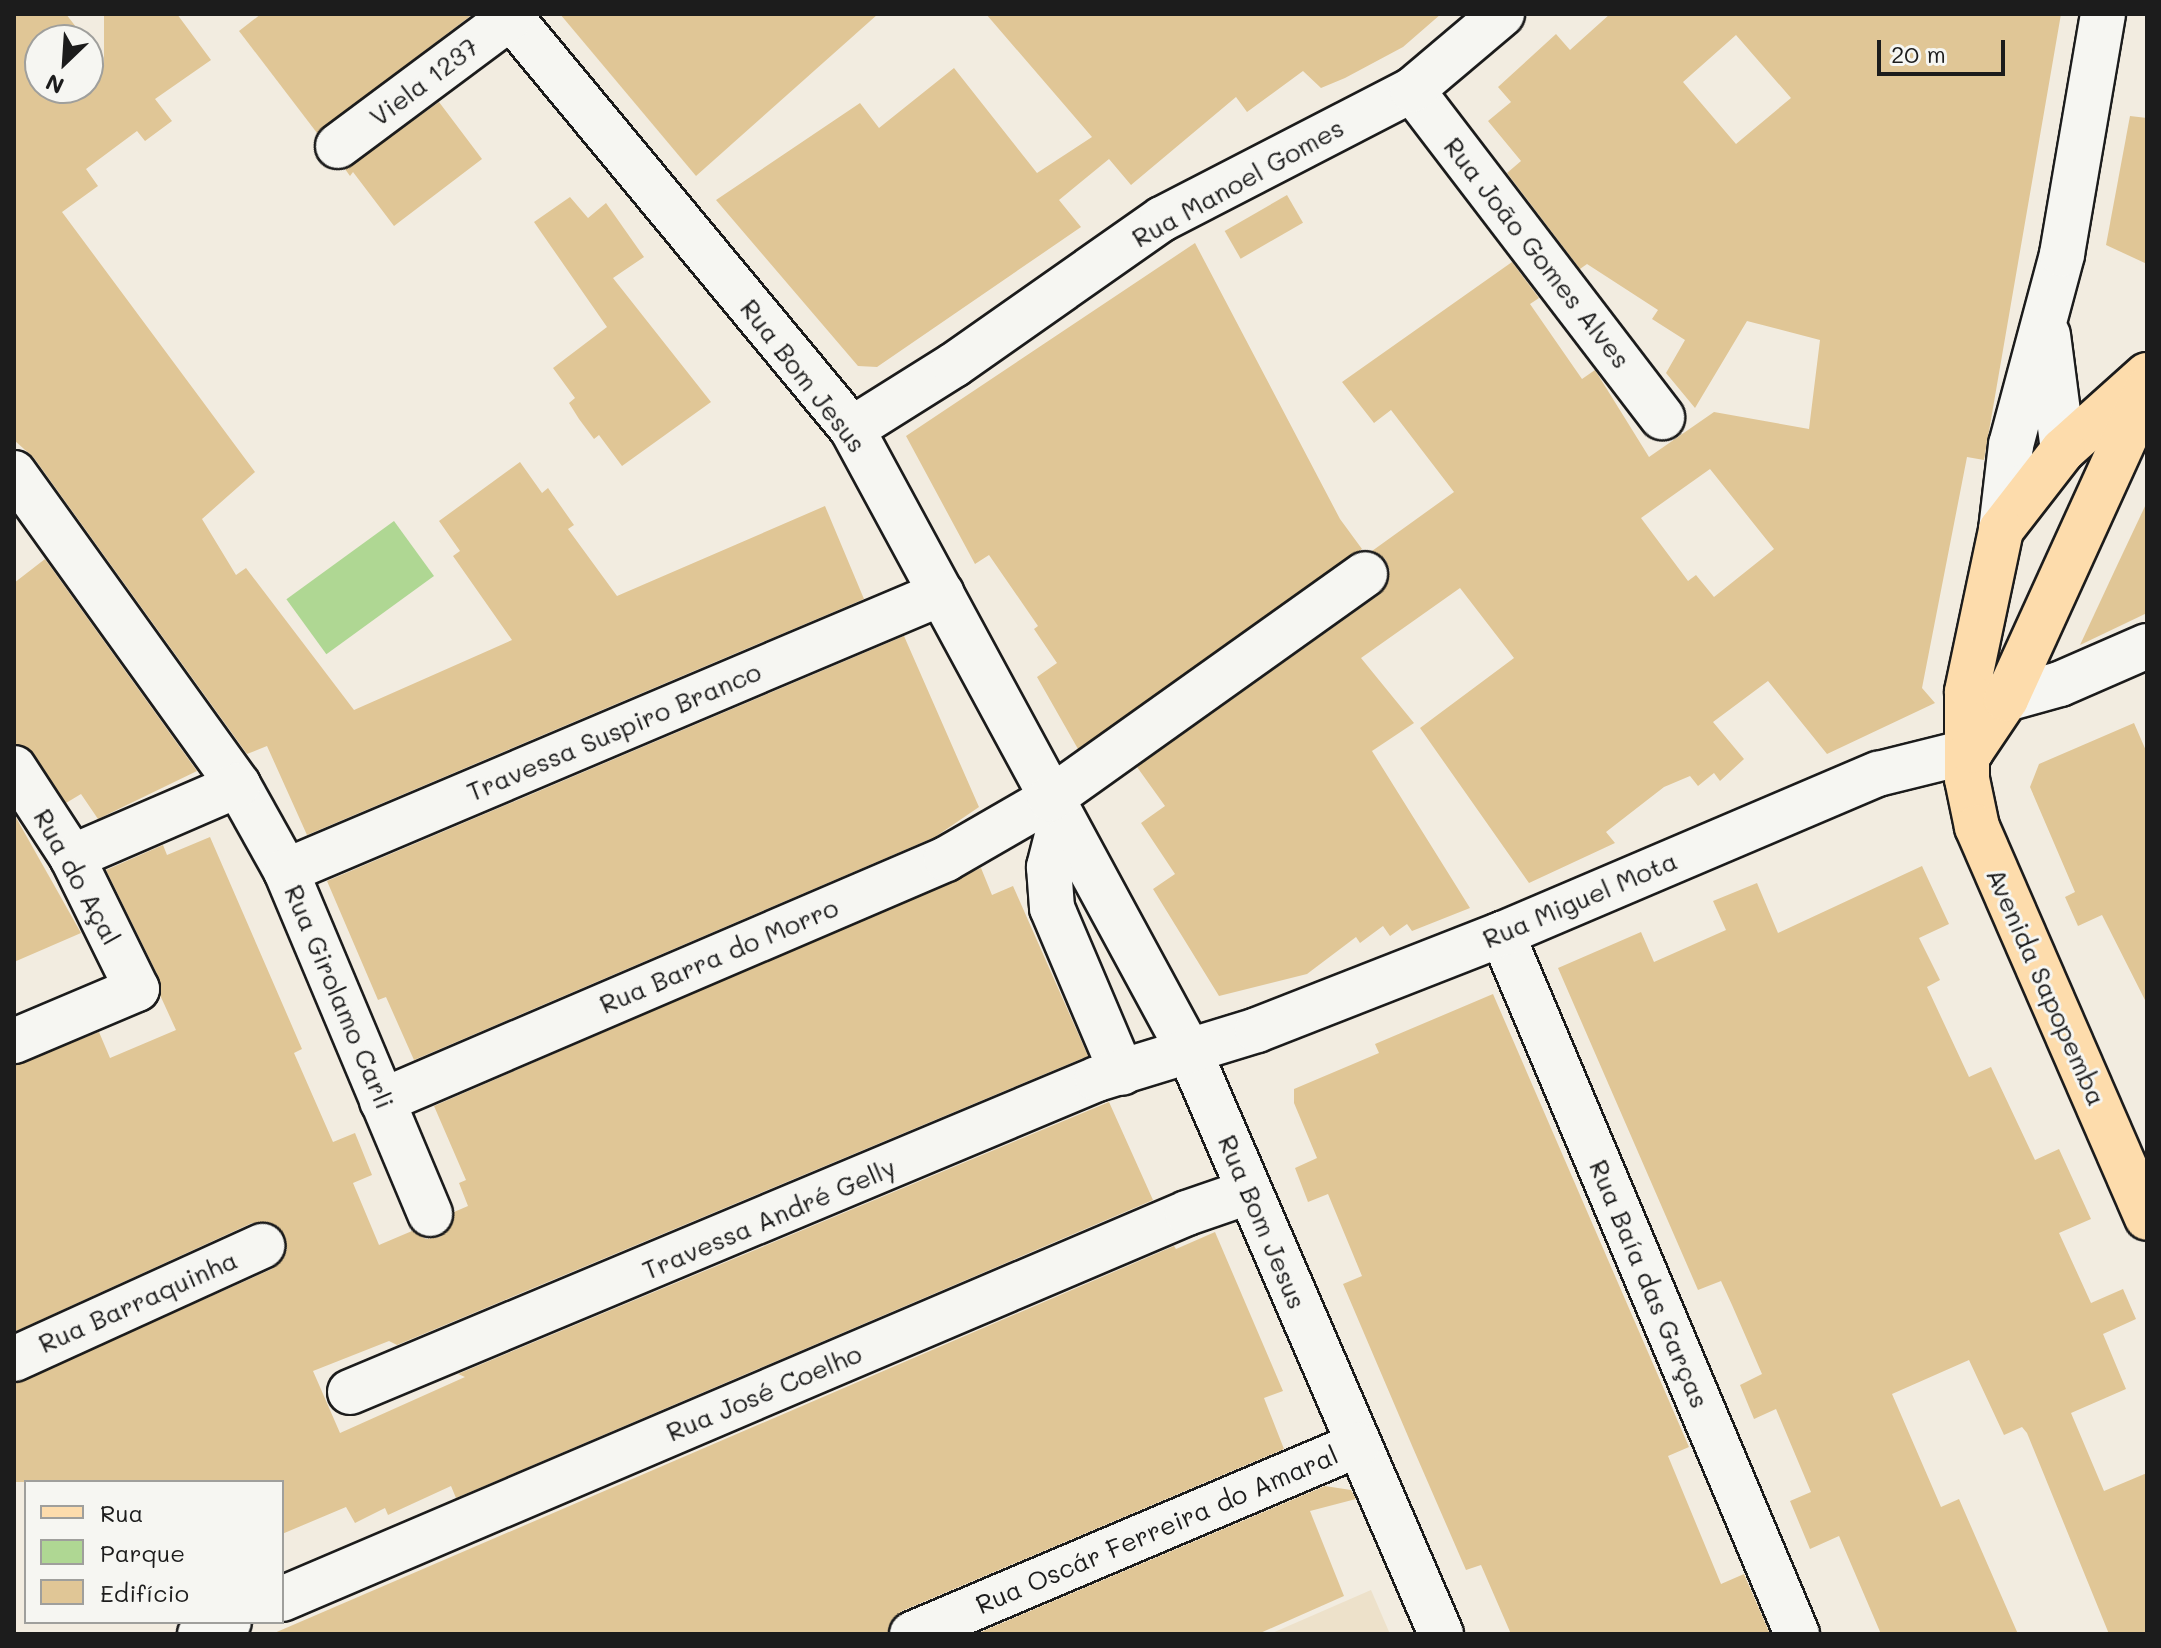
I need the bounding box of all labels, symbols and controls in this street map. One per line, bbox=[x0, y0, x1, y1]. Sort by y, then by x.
north arrow bbox=[24, 24, 104, 104]
scale bar bbox=[1881, 24, 2009, 74]
street label: Viela 1237 bbox=[364, 31, 484, 133]
text: 20 m bbox=[1891, 38, 1946, 69]
text: N bbox=[41, 68, 68, 101]
street label: Rua Manoel Gomes bbox=[1127, 112, 1349, 254]
street label: Rua João Gomes Alves bbox=[1437, 131, 1637, 375]
street label: Rua Bom Jesus bbox=[733, 293, 873, 459]
street label: Travessa Suspiro Branco bbox=[462, 656, 766, 808]
street label: Rua do Açal bbox=[27, 804, 127, 950]
street label: Rua Miguel Mota bbox=[1478, 845, 1682, 955]
street label: Avenida Sapopemba bbox=[1980, 863, 2112, 1111]
street label: Rua Girolamo Carli bbox=[278, 880, 400, 1114]
street label: Rua Barra do Morro bbox=[595, 892, 843, 1020]
street label: Rua Bom Jesus bbox=[1211, 1130, 1313, 1314]
street label: Travessa André Gelly bbox=[638, 1152, 900, 1286]
street label: Rua Baía das Garças bbox=[1583, 1155, 1715, 1413]
street label: Rua Barraquinha bbox=[34, 1244, 242, 1360]
street label: Rua José Coelho bbox=[662, 1338, 866, 1448]
street label: Rua Oscár Ferreira do Amaral bbox=[971, 1439, 1343, 1621]
legend bbox=[24, 1480, 284, 1624]
text: Rua bbox=[100, 1497, 143, 1528]
text: Parque bbox=[100, 1537, 185, 1568]
text: Edifício bbox=[100, 1577, 189, 1608]

